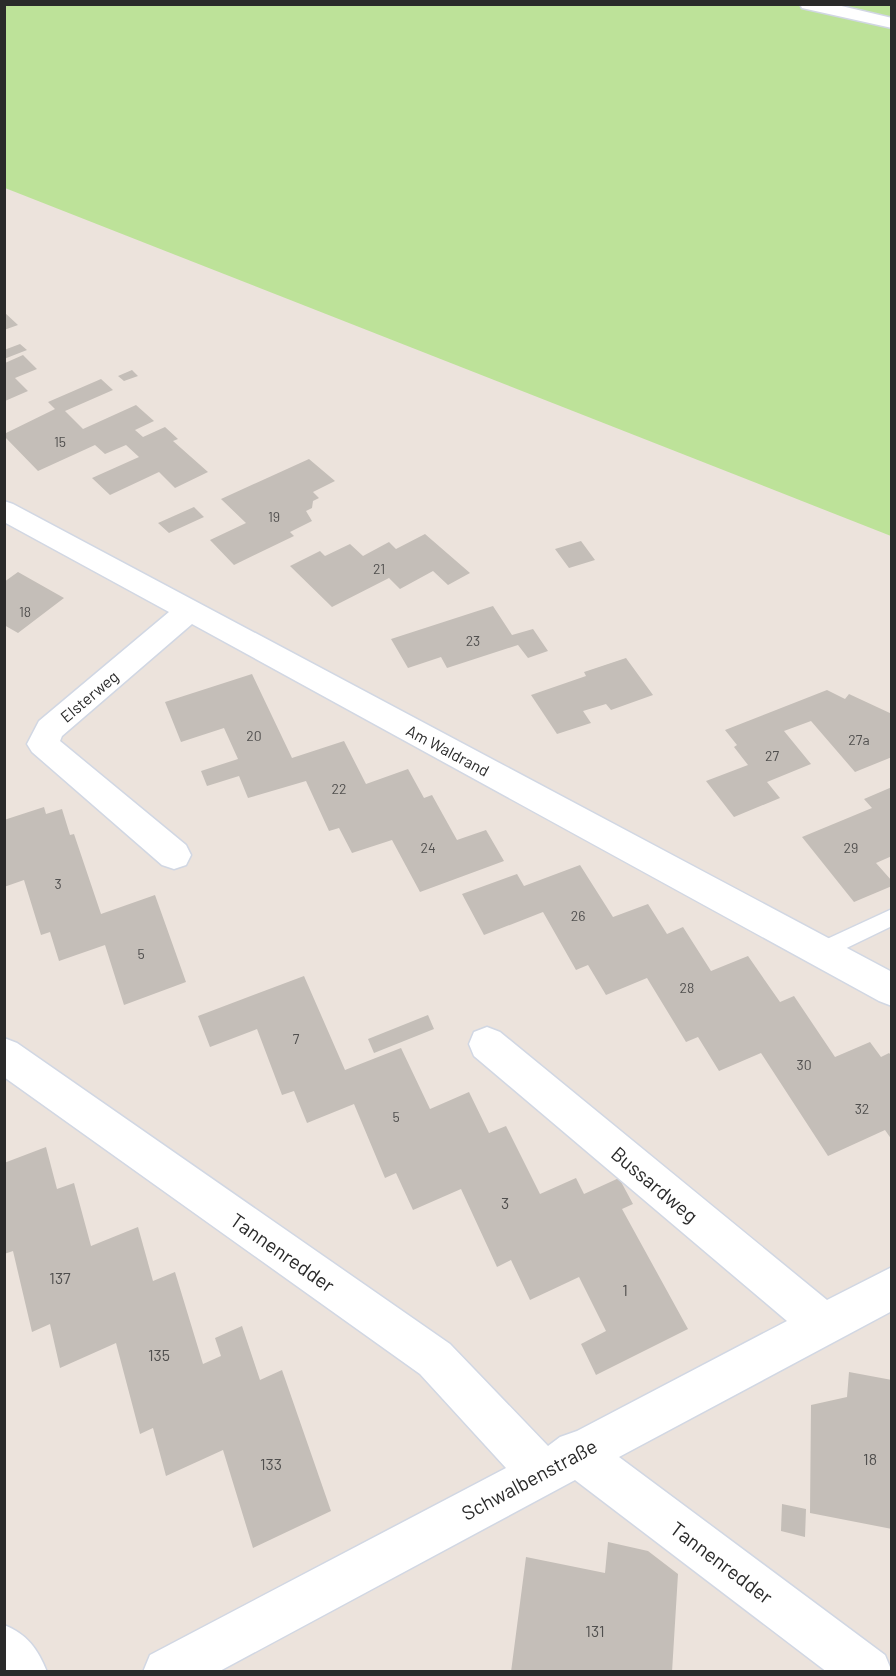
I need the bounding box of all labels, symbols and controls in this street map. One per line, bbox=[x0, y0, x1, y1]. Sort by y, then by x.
house number: 15 bbox=[54, 433, 66, 450]
house number: 19 bbox=[268, 508, 280, 525]
house number: 21 bbox=[373, 560, 385, 577]
house number: 18 bbox=[19, 603, 31, 620]
house number: 23 bbox=[466, 632, 480, 649]
street label: Elsterweg bbox=[56, 666, 122, 726]
street label: Am Waldrand bbox=[403, 720, 493, 780]
house number: 20 bbox=[246, 727, 262, 744]
house number: 27a bbox=[848, 731, 870, 748]
house number: 27 bbox=[765, 747, 779, 764]
house number: 22 bbox=[331, 780, 347, 797]
house number: 24 bbox=[420, 839, 436, 856]
house number: 29 bbox=[844, 839, 858, 856]
house number: 3 bbox=[54, 875, 62, 892]
house number: 26 bbox=[571, 907, 585, 924]
house number: 5 bbox=[137, 945, 145, 962]
house number: 28 bbox=[680, 979, 694, 996]
house number: 7 bbox=[293, 1030, 300, 1047]
house number: 30 bbox=[796, 1056, 812, 1073]
house number: 32 bbox=[855, 1100, 869, 1117]
house number: 5 bbox=[392, 1108, 400, 1125]
street label: Bussardweg bbox=[607, 1141, 703, 1227]
house number: 3 bbox=[501, 1193, 509, 1212]
street label: Tannenredder bbox=[226, 1207, 340, 1297]
house number: 137 bbox=[49, 1268, 71, 1287]
house number: 1 bbox=[622, 1280, 628, 1299]
house number: 135 bbox=[148, 1345, 170, 1364]
street label: Schwalbenstraße bbox=[457, 1433, 601, 1525]
house number: 18 bbox=[863, 1449, 877, 1468]
house number: 133 bbox=[260, 1454, 282, 1473]
street label: Tannenredder bbox=[666, 1516, 778, 1608]
house number: 131 bbox=[585, 1621, 605, 1640]

